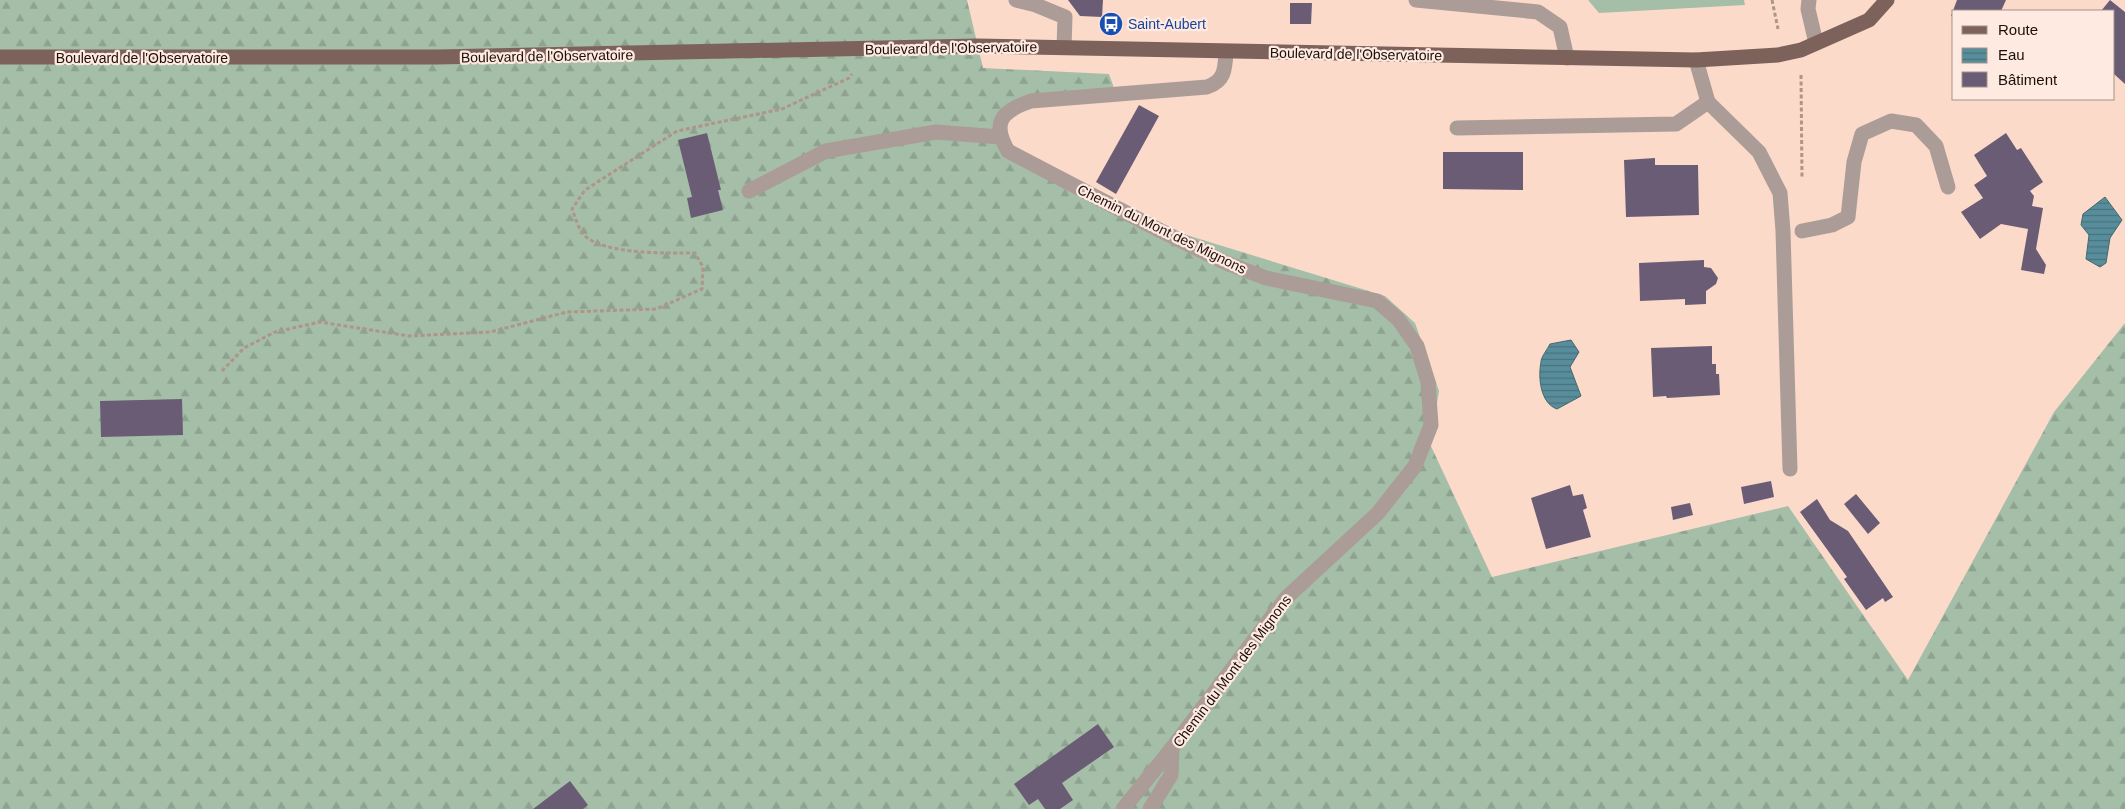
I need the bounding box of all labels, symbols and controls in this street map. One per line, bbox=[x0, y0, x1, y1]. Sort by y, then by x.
legend bbox=[1952, 10, 2115, 100]
bus stop icon: Saint-Aubert bbox=[1098, 11, 1124, 37]
place label: Saint-Aubert bbox=[1128, 16, 1206, 32]
text: Route bbox=[1998, 21, 2038, 38]
street label: Boulevard de l'Observatoire bbox=[865, 38, 1037, 58]
street label: Boulevard de l'Observatoire bbox=[1270, 44, 1442, 64]
street label: Boulevard de l'Observatoire bbox=[461, 46, 633, 66]
text: Eau bbox=[1998, 46, 2025, 63]
street label: Boulevard de l'Observatoire bbox=[56, 50, 228, 66]
text: Bâtiment bbox=[1998, 71, 2058, 88]
street label: Chemin du Mont des Mignons bbox=[1075, 181, 1249, 277]
street label: Chemin du Mont des Mignons bbox=[1170, 592, 1294, 750]

